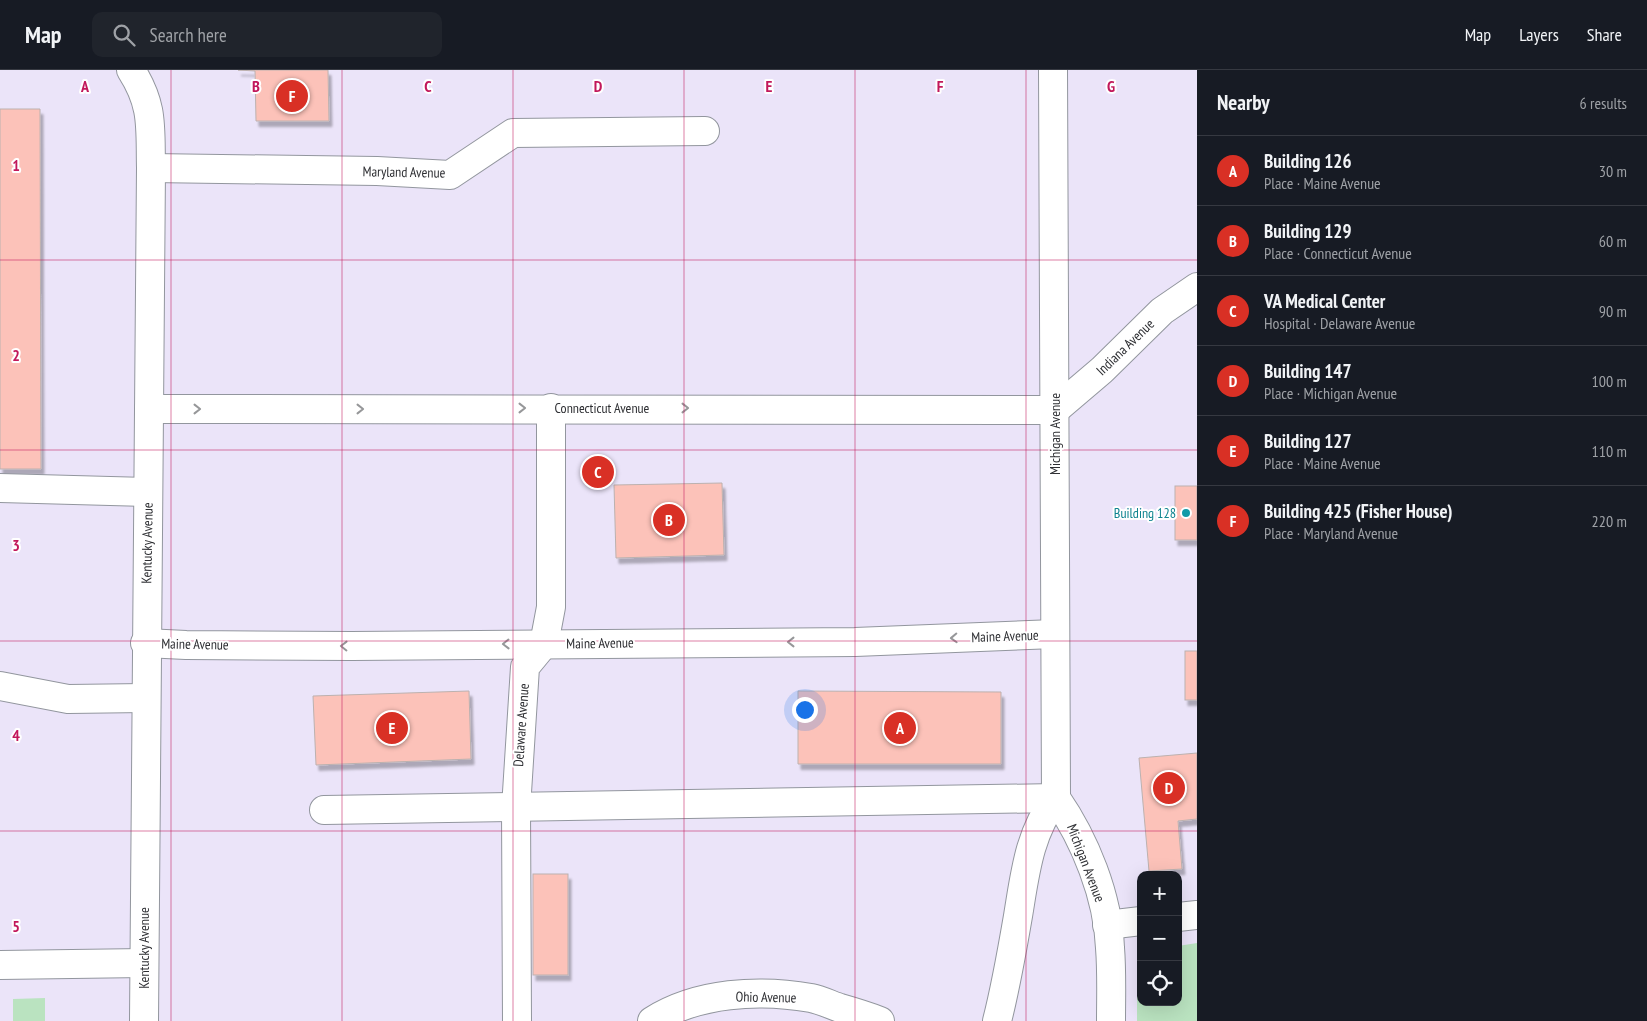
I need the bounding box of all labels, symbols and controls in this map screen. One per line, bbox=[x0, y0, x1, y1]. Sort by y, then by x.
search box bbox=[92, 12, 442, 57]
text: Map bbox=[25, 19, 62, 50]
icon: search bbox=[110, 21, 138, 49]
text: Search here bbox=[150, 23, 227, 47]
text: Map bbox=[1465, 23, 1491, 46]
text: Layers bbox=[1519, 23, 1559, 46]
text: Share bbox=[1587, 23, 1622, 46]
text: A bbox=[80, 76, 90, 96]
text: B bbox=[252, 76, 260, 96]
text: C bbox=[424, 76, 432, 96]
text: D bbox=[594, 76, 603, 96]
text: E bbox=[766, 76, 773, 96]
text: F bbox=[937, 76, 944, 96]
text: G bbox=[1107, 76, 1115, 96]
pin: F bbox=[276, 77, 308, 115]
text: Nearby bbox=[1217, 89, 1270, 116]
text: 6 results bbox=[1580, 93, 1627, 113]
text: Building 126 bbox=[1264, 149, 1352, 173]
text: 1 bbox=[12, 155, 20, 175]
text: A bbox=[1229, 161, 1237, 181]
text: 30 m bbox=[1599, 161, 1627, 181]
street label: Maryland Avenue bbox=[363, 162, 446, 182]
text: Place · Maine Avenue bbox=[1264, 173, 1381, 193]
text: Building 129 bbox=[1264, 219, 1352, 243]
text: B bbox=[1229, 231, 1237, 251]
text: 60 m bbox=[1599, 231, 1627, 251]
text: Place · Connecticut Avenue bbox=[1264, 243, 1412, 263]
text: VA Medical Center bbox=[1264, 289, 1385, 313]
text: C bbox=[1229, 301, 1237, 321]
text: 90 m bbox=[1599, 301, 1627, 321]
text: Hospital · Delaware Avenue bbox=[1264, 313, 1415, 333]
street label: Indiana Avenue bbox=[1092, 315, 1158, 379]
text: 2 bbox=[12, 345, 20, 365]
text: Building 147 bbox=[1264, 359, 1352, 383]
text: D bbox=[1229, 371, 1237, 391]
text: 100 m bbox=[1592, 371, 1627, 391]
text: Place · Michigan Avenue bbox=[1264, 383, 1397, 403]
street label: Michigan Avenue bbox=[1046, 393, 1064, 475]
street label: Connecticut Avenue bbox=[555, 399, 650, 417]
one-way arrow bbox=[519, 403, 527, 413]
one-way arrow bbox=[682, 403, 689, 413]
one-way arrow bbox=[194, 404, 202, 414]
one-way arrow bbox=[356, 404, 364, 414]
text: Building 127 bbox=[1264, 429, 1352, 453]
text: E bbox=[1230, 441, 1236, 461]
text: 110 m bbox=[1592, 441, 1627, 461]
pin: C bbox=[582, 453, 614, 491]
text: Place · Maine Avenue bbox=[1264, 453, 1381, 473]
text: Building 425 (Fisher House) bbox=[1264, 499, 1453, 523]
pin: B bbox=[653, 501, 685, 539]
street label: Kentucky Avenue bbox=[137, 502, 157, 584]
place label: Building 128 bbox=[1114, 504, 1176, 522]
marker: Building 128 bbox=[1180, 507, 1192, 519]
text: F bbox=[1230, 511, 1236, 531]
text: 220 m bbox=[1592, 511, 1627, 531]
text: Place · Maryland Avenue bbox=[1264, 523, 1398, 543]
text: 3 bbox=[12, 535, 20, 555]
street label: Maine Avenue bbox=[971, 626, 1039, 646]
street label: Maine Avenue bbox=[566, 633, 634, 653]
one-way arrow bbox=[949, 633, 957, 643]
street label: Maine Avenue bbox=[161, 634, 229, 654]
one-way arrow bbox=[787, 637, 795, 647]
one-way arrow bbox=[502, 639, 510, 649]
one-way arrow bbox=[340, 641, 348, 651]
street label: Delaware Avenue bbox=[509, 683, 533, 767]
your location bbox=[792, 697, 818, 723]
pin: E bbox=[376, 709, 408, 747]
pin: A bbox=[884, 709, 916, 747]
text: 4 bbox=[12, 725, 20, 745]
pin: D bbox=[1153, 769, 1185, 807]
street label: Michigan Avenue bbox=[1063, 822, 1109, 905]
map controls bbox=[1137, 871, 1182, 1006]
button: + bbox=[1137, 871, 1182, 916]
street label: Kentucky Avenue bbox=[135, 907, 153, 989]
text: 5 bbox=[12, 916, 20, 936]
button: − bbox=[1137, 916, 1182, 961]
button: locate bbox=[1137, 961, 1182, 1006]
street label: Ohio Avenue bbox=[735, 987, 797, 1007]

